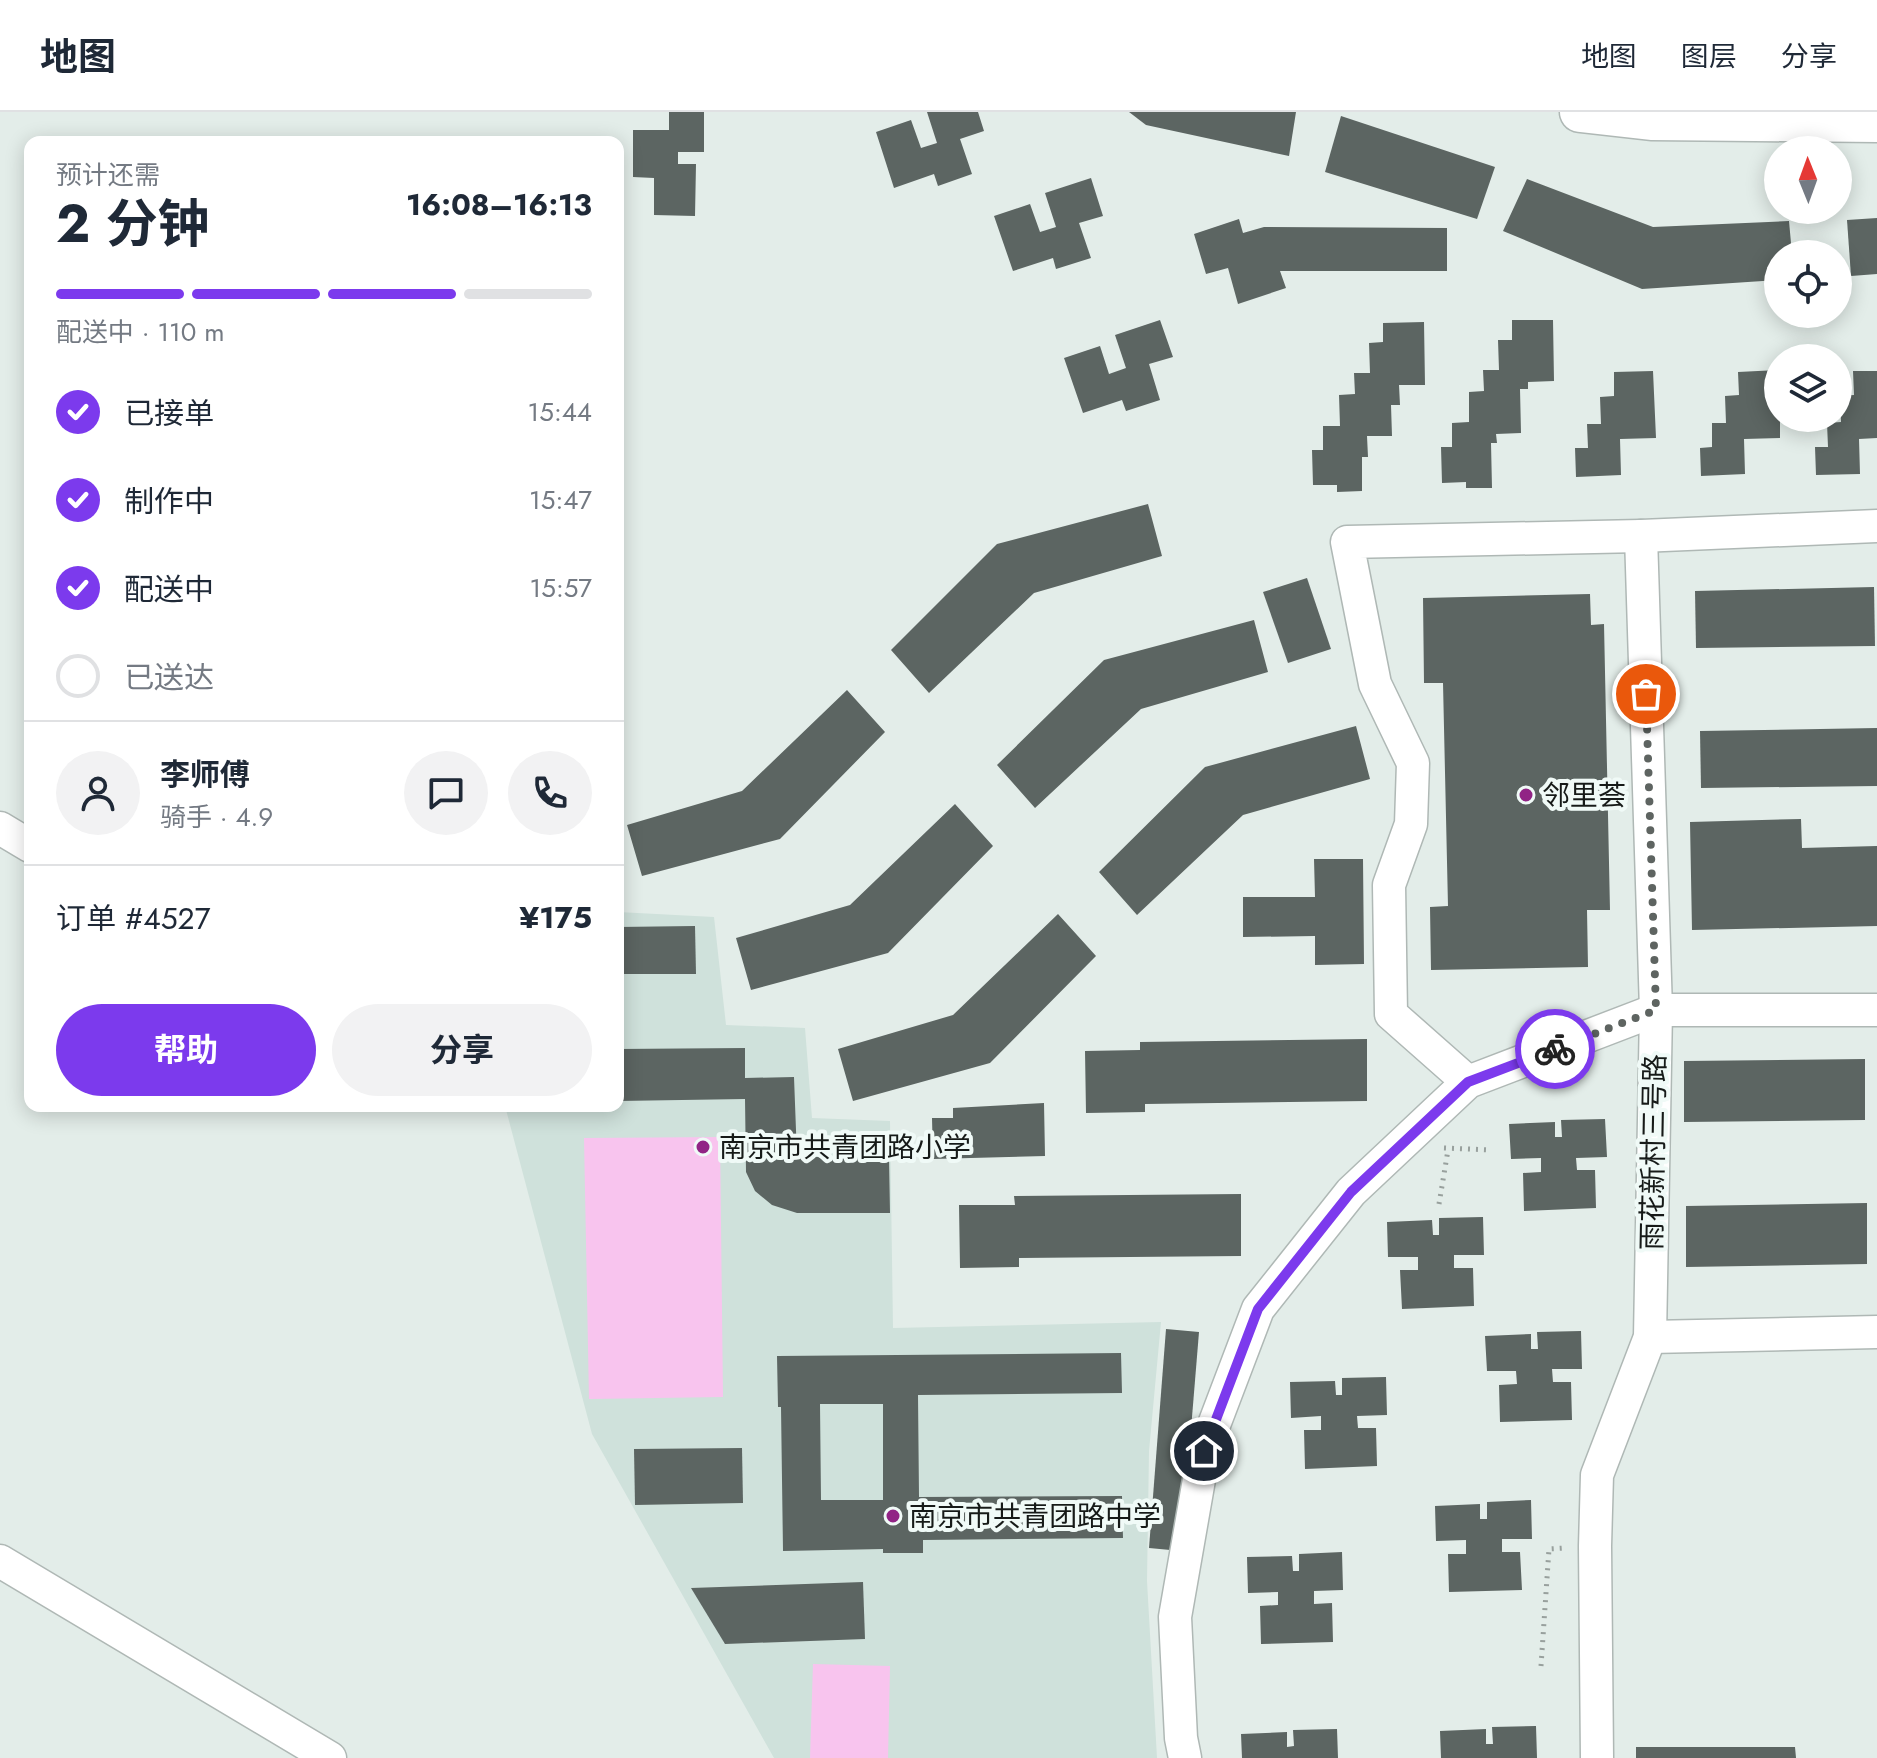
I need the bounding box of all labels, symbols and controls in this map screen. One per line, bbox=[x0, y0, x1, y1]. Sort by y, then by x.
text: 地图 bbox=[40, 29, 116, 84]
text: 地图 bbox=[1581, 36, 1637, 77]
text: 图层 bbox=[1681, 36, 1737, 77]
text: 分享 bbox=[1781, 36, 1837, 77]
north arrow bbox=[1764, 136, 1852, 224]
map controls bbox=[1764, 136, 1852, 432]
text: 预计还需 bbox=[56, 156, 160, 194]
text: 16:08–16:13 bbox=[406, 183, 592, 226]
text: 2 分钟 bbox=[56, 186, 210, 262]
button: locate bbox=[1764, 240, 1852, 328]
text: 配送中 · 110 m bbox=[56, 313, 224, 351]
button: layers bbox=[1764, 344, 1852, 432]
icon: check bbox=[56, 390, 100, 434]
text: 已接单 bbox=[124, 392, 214, 435]
text: 15:44 bbox=[528, 393, 592, 431]
icon: check bbox=[56, 478, 100, 522]
text: 制作中 bbox=[124, 480, 214, 523]
text: 15:47 bbox=[529, 481, 592, 519]
icon: check bbox=[56, 566, 100, 610]
text: 配送中 bbox=[124, 568, 214, 611]
text: 15:57 bbox=[530, 569, 592, 607]
text: 已送达 bbox=[124, 656, 214, 699]
pin bbox=[1612, 660, 1680, 728]
icon: bag bbox=[1624, 672, 1668, 716]
button: person bbox=[56, 751, 140, 835]
button: chat bbox=[404, 751, 488, 835]
button: phone bbox=[508, 751, 592, 835]
text: 李师傅 bbox=[160, 753, 250, 796]
place label: 邻里荟 bbox=[1542, 775, 1626, 816]
marker: 邻里荟 bbox=[1517, 786, 1535, 804]
text: 骑手 · 4.9 bbox=[160, 798, 273, 836]
text: ¥175 bbox=[519, 896, 592, 939]
text: 订单 #4527 bbox=[56, 897, 210, 940]
button: 帮助 bbox=[56, 1004, 316, 1096]
button: 分享 bbox=[332, 1004, 592, 1096]
courier bbox=[1515, 1009, 1595, 1089]
icon: bike bbox=[1533, 1027, 1577, 1071]
street label: 雨花新村三号路 bbox=[1631, 1054, 1676, 1250]
place label: 南京市共青团路小学 bbox=[719, 1127, 971, 1168]
marker: 南京市共青团路小学 bbox=[694, 1138, 712, 1156]
pin bbox=[1170, 1417, 1238, 1485]
icon: home bbox=[1182, 1429, 1226, 1473]
place label: 南京市共青团路中学 bbox=[909, 1496, 1161, 1537]
marker: 南京市共青团路中学 bbox=[884, 1507, 902, 1525]

